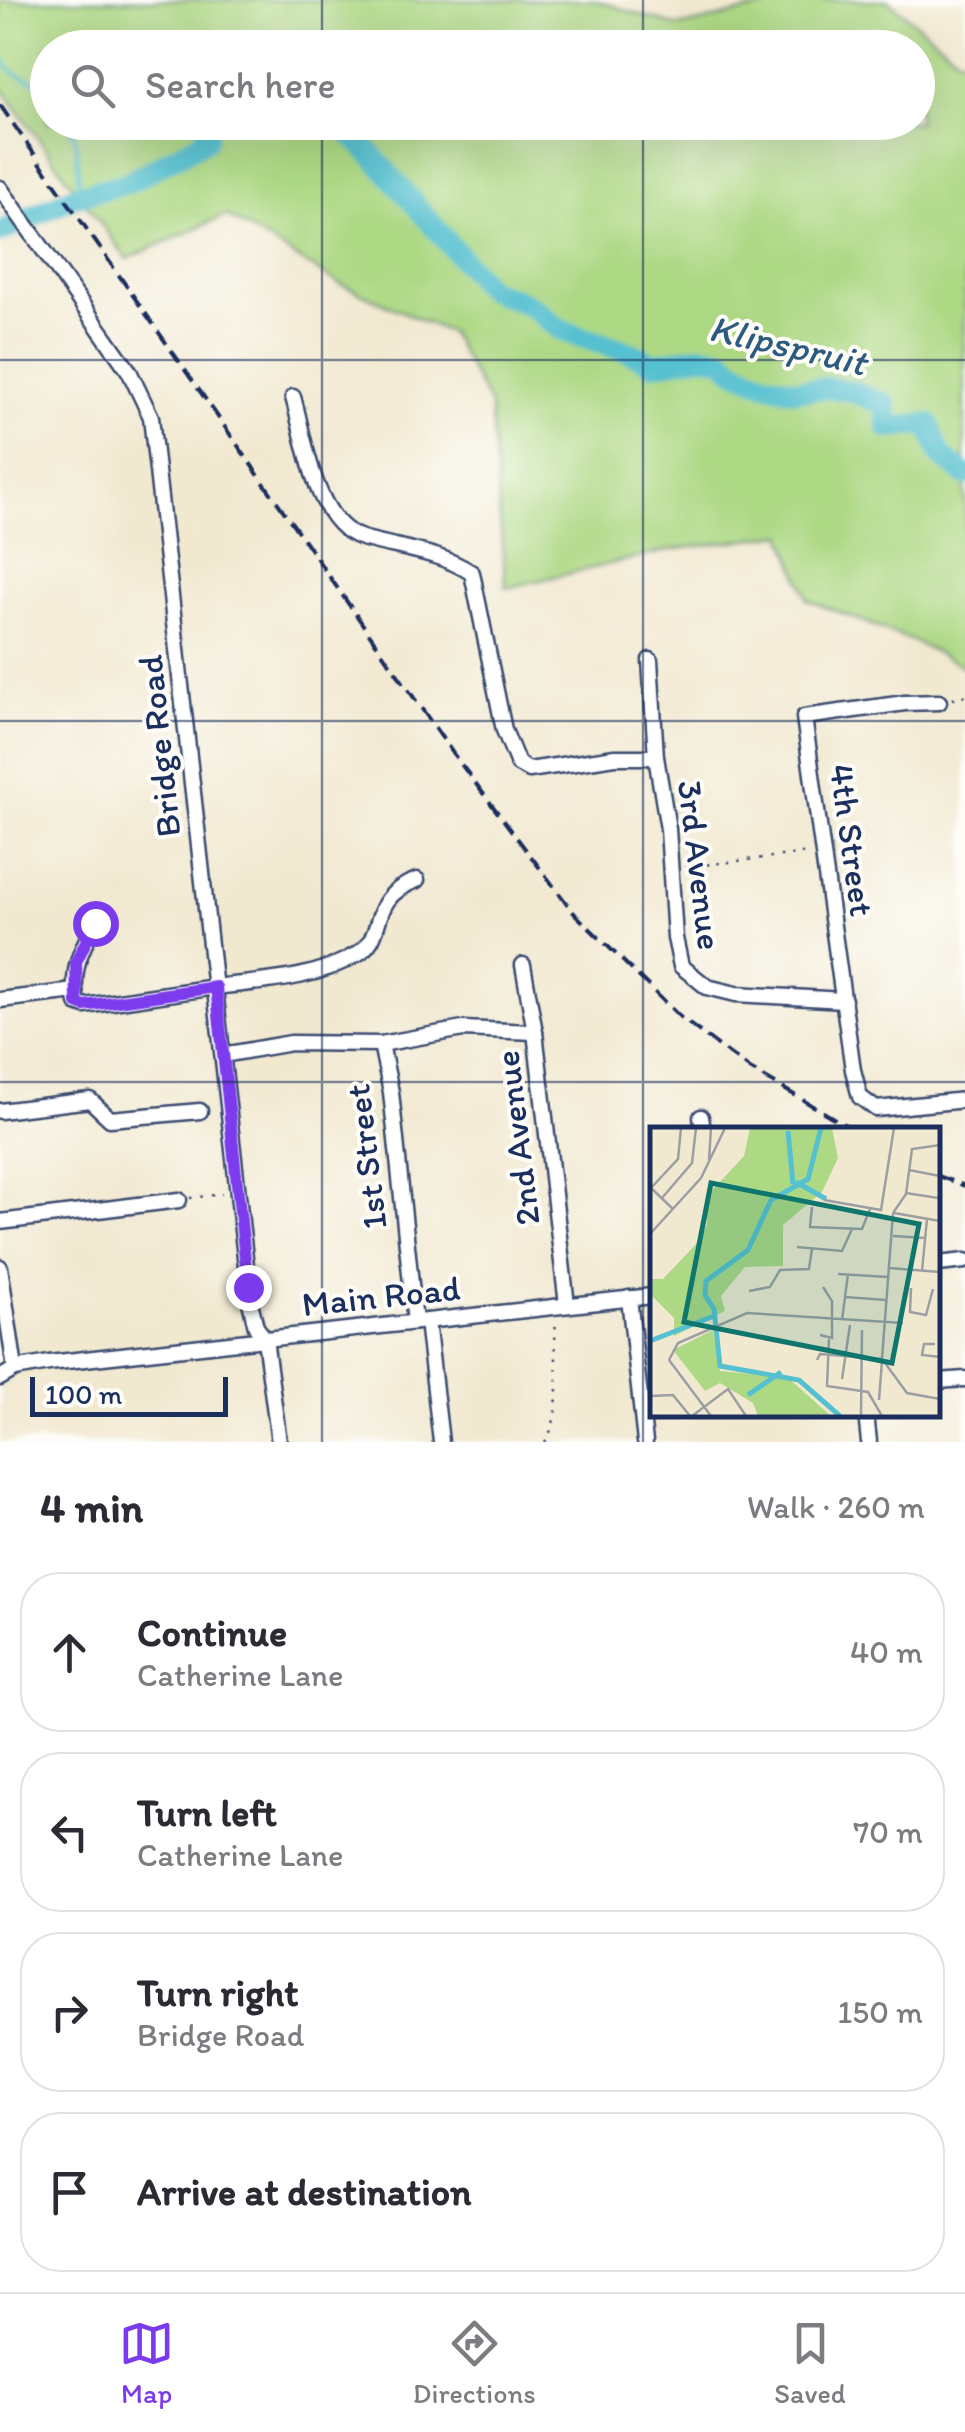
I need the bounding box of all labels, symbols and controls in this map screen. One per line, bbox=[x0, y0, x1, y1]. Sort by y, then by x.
search box bbox=[30, 30, 935, 140]
icon: search bbox=[65, 58, 120, 113]
text: Search here bbox=[145, 62, 336, 108]
water label: Klipspruit bbox=[705, 305, 875, 386]
street label: Bridge Road bbox=[129, 653, 189, 839]
street label: 4th Street bbox=[821, 761, 883, 919]
street label: 3rd Avenue bbox=[669, 778, 731, 952]
route start bbox=[73, 901, 119, 947]
street label: 2nd Avenue bbox=[485, 1048, 549, 1228]
street label: 1st Street bbox=[336, 1082, 396, 1232]
inset map bbox=[650, 1127, 940, 1417]
route end bbox=[226, 1265, 272, 1311]
street label: Main Road bbox=[300, 1267, 462, 1325]
scale bar bbox=[30, 1372, 228, 1416]
text: 100 m bbox=[45, 1377, 122, 1411]
text: 4 min bbox=[40, 1482, 143, 1533]
text: Walk · 260 m bbox=[747, 1488, 925, 1526]
text: Continue bbox=[137, 1610, 287, 1656]
icon: ahead bbox=[42, 1625, 97, 1680]
text: 40 m bbox=[850, 1633, 923, 1671]
text: Catherine Lane bbox=[137, 1656, 343, 1694]
text: Turn left bbox=[137, 1790, 277, 1836]
icon: left bbox=[42, 1805, 97, 1860]
text: 70 m bbox=[853, 1813, 923, 1851]
text: Catherine Lane bbox=[137, 1836, 343, 1874]
text: Turn right bbox=[137, 1970, 299, 2016]
icon: right bbox=[42, 1985, 97, 2040]
text: 150 m bbox=[838, 1993, 923, 2031]
text: Bridge Road bbox=[137, 2016, 304, 2054]
icon: arrive bbox=[42, 2165, 97, 2220]
text: Arrive at destination bbox=[137, 2169, 472, 2215]
tab: Map bbox=[119, 2316, 174, 2410]
tab: Directions bbox=[413, 2316, 536, 2410]
tab: Saved bbox=[774, 2316, 846, 2410]

